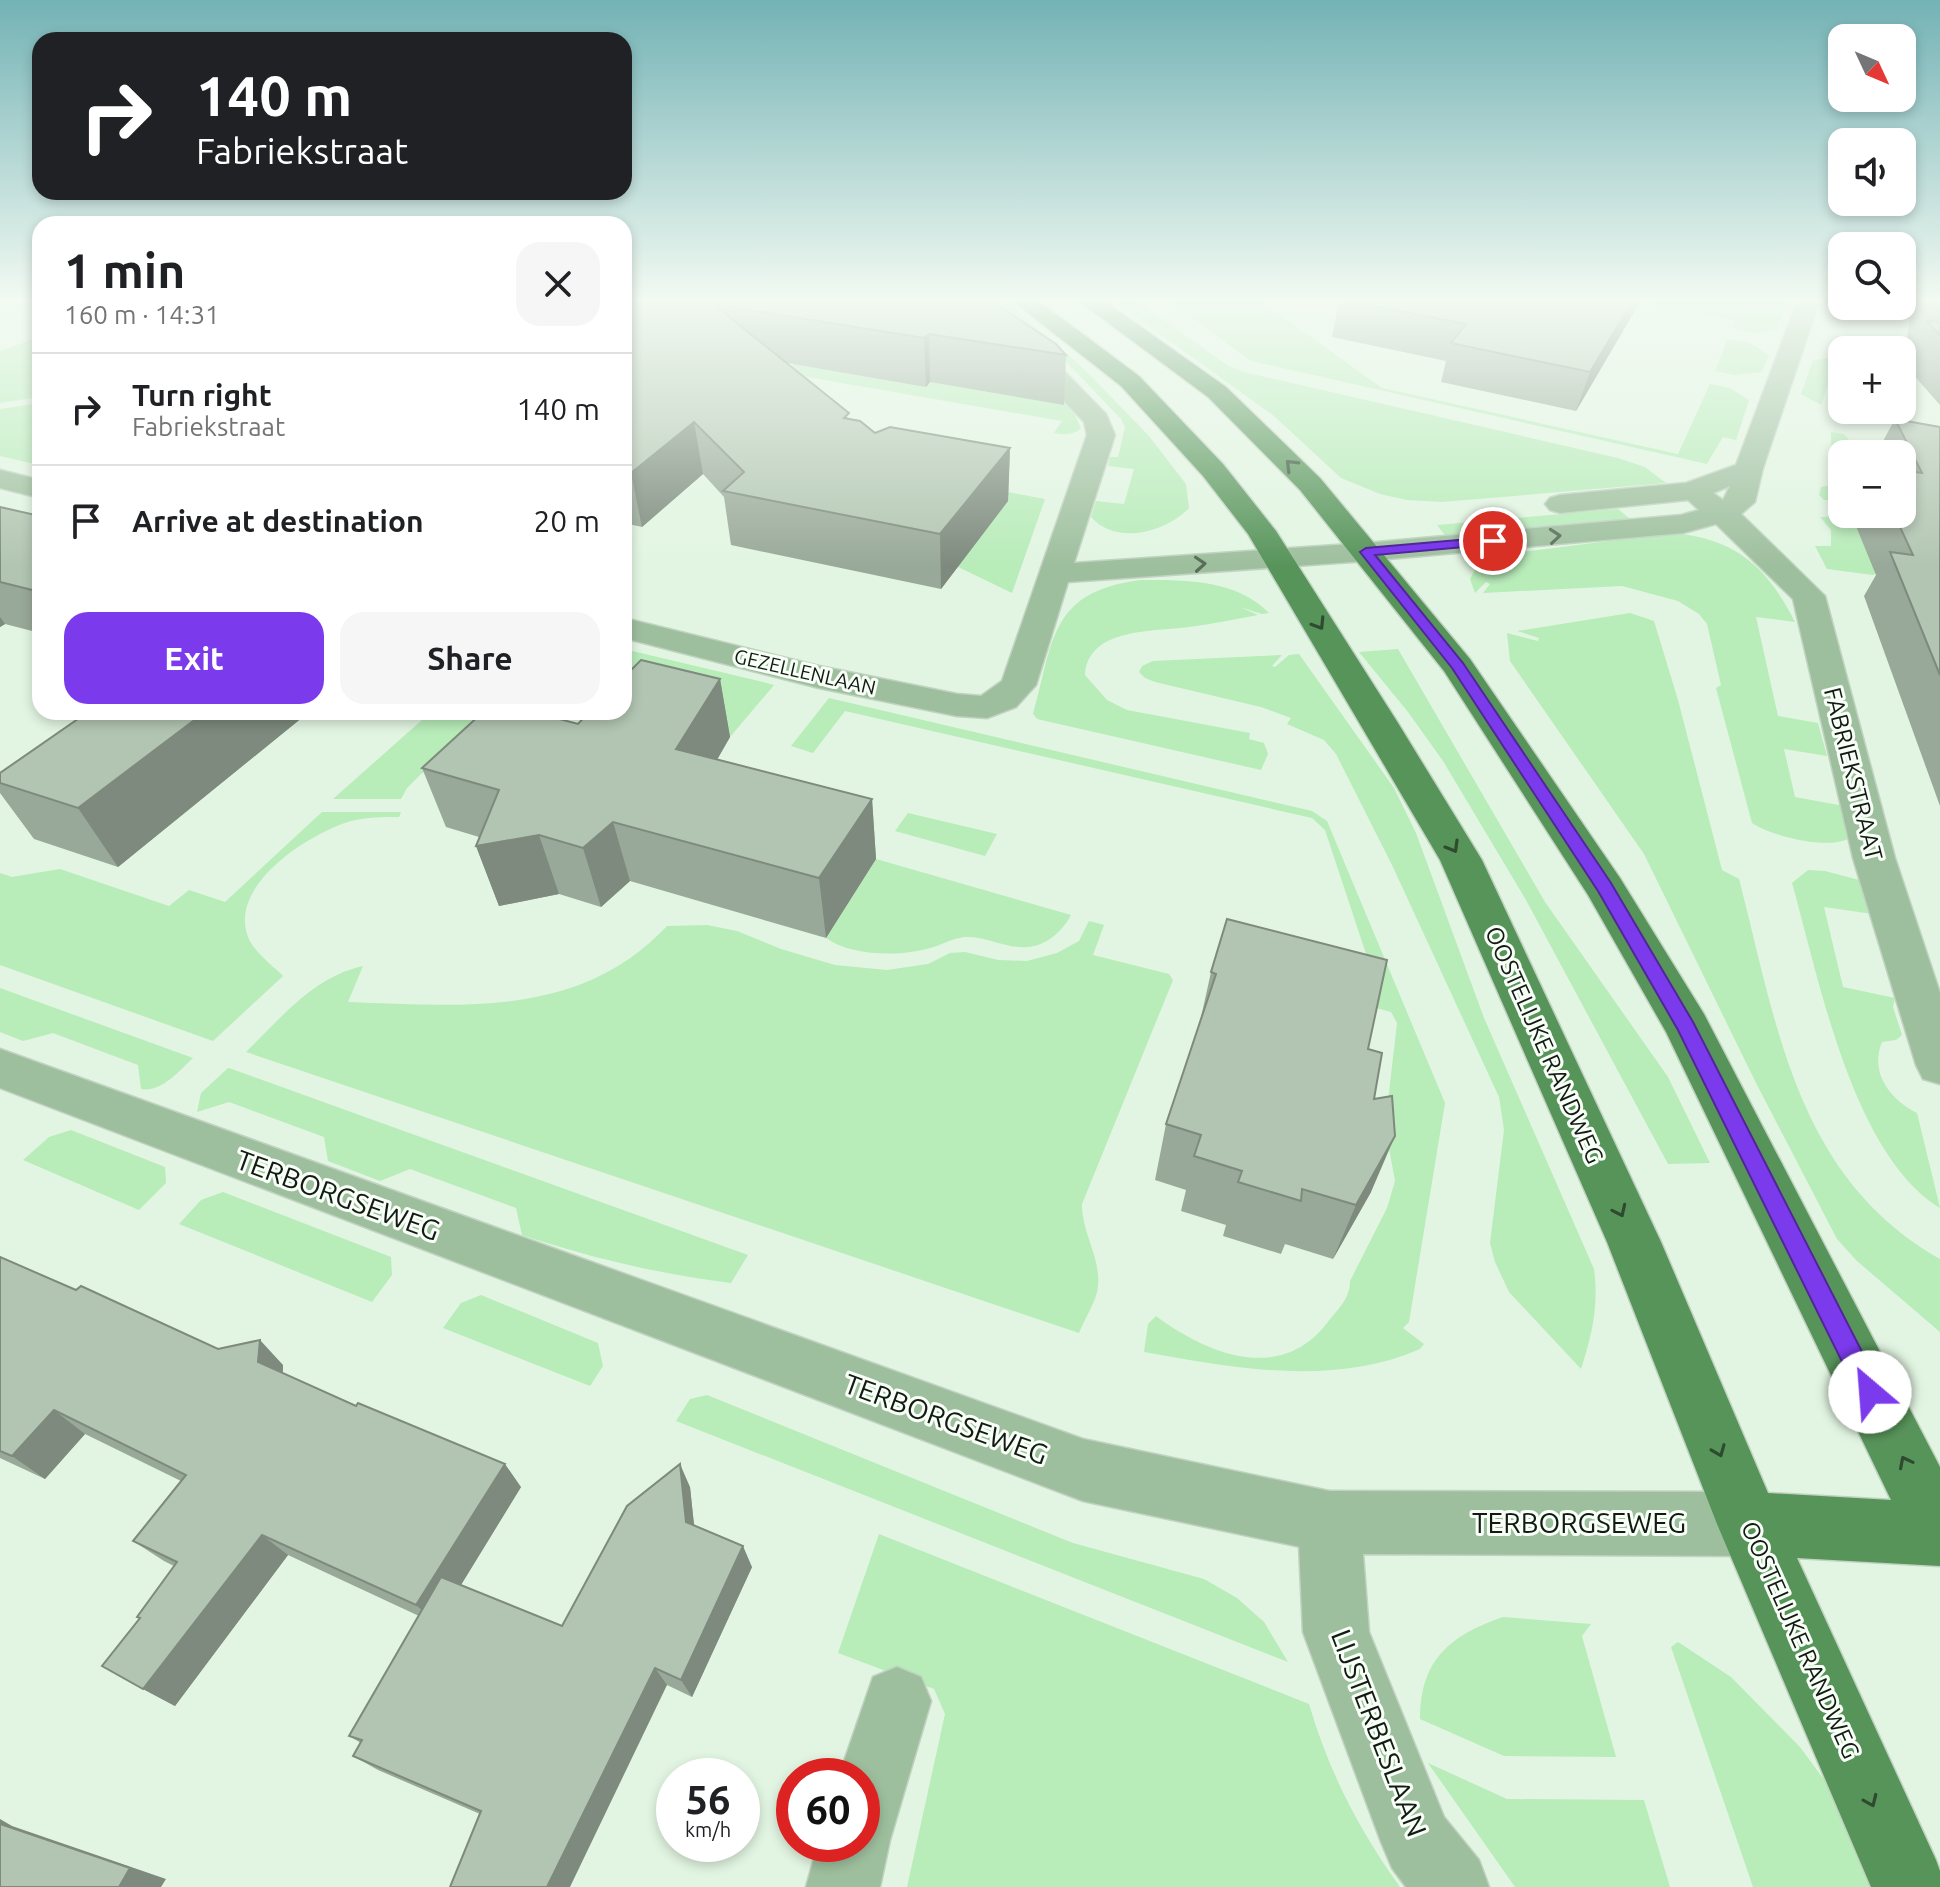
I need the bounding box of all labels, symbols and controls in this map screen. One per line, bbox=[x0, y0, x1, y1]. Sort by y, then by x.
north arrow bbox=[1828, 24, 1916, 112]
map controls bbox=[1828, 24, 1916, 528]
icon: right bbox=[64, 64, 168, 168]
text: 140 m bbox=[196, 64, 352, 127]
button: sound bbox=[1828, 128, 1916, 216]
text: Fabriekstraat bbox=[196, 130, 408, 171]
button: search bbox=[1828, 232, 1916, 320]
button: close bbox=[516, 242, 600, 326]
text: 1 min bbox=[64, 243, 185, 297]
text: 160 m · 14:31 bbox=[64, 300, 220, 329]
button: + bbox=[1828, 336, 1916, 424]
text: Turn right bbox=[132, 378, 272, 412]
icon: right bbox=[64, 387, 108, 431]
text: 140 m bbox=[516, 392, 600, 426]
text: Fabriekstraat bbox=[132, 412, 285, 441]
button: − bbox=[1828, 440, 1916, 528]
one-way arrow bbox=[1286, 460, 1300, 474]
icon: arrive bbox=[64, 499, 108, 543]
text: Arrive at destination bbox=[132, 504, 424, 538]
text: 20 m bbox=[533, 504, 600, 538]
pin bbox=[1459, 507, 1527, 575]
icon: arrive bbox=[1471, 519, 1515, 563]
one-way arrow bbox=[1549, 527, 1562, 544]
one-way arrow bbox=[1194, 556, 1207, 573]
button: Exit bbox=[64, 612, 324, 704]
button: Share bbox=[340, 612, 600, 704]
one-way arrow bbox=[1309, 616, 1324, 630]
street label: GEZELLENLAAN bbox=[732, 644, 878, 699]
street label: FABRIEKSTRAAT bbox=[1819, 685, 1888, 863]
one-way arrow bbox=[1443, 838, 1459, 853]
street label: OOSTELIJKE RANDWEG bbox=[1480, 922, 1609, 1168]
street label: TERBORGSEWEG bbox=[232, 1143, 444, 1246]
one-way arrow bbox=[1610, 1202, 1626, 1217]
position arrow bbox=[1828, 1350, 1912, 1434]
street label: TERBORGSEWEG bbox=[840, 1367, 1052, 1470]
one-way arrow bbox=[1710, 1443, 1726, 1457]
one-way arrow bbox=[1899, 1456, 1915, 1471]
street label: TERBORGSEWEG bbox=[1472, 1507, 1686, 1538]
street label: OOSTELIJKE RANDWEG bbox=[1736, 1517, 1865, 1763]
street label: LIJSTERBESLAAN bbox=[1326, 1625, 1433, 1841]
speed limit sign: 60 bbox=[776, 1758, 880, 1862]
text: 56 bbox=[685, 1777, 731, 1822]
one-way arrow bbox=[1861, 1792, 1877, 1807]
text: km/h bbox=[685, 1818, 731, 1841]

